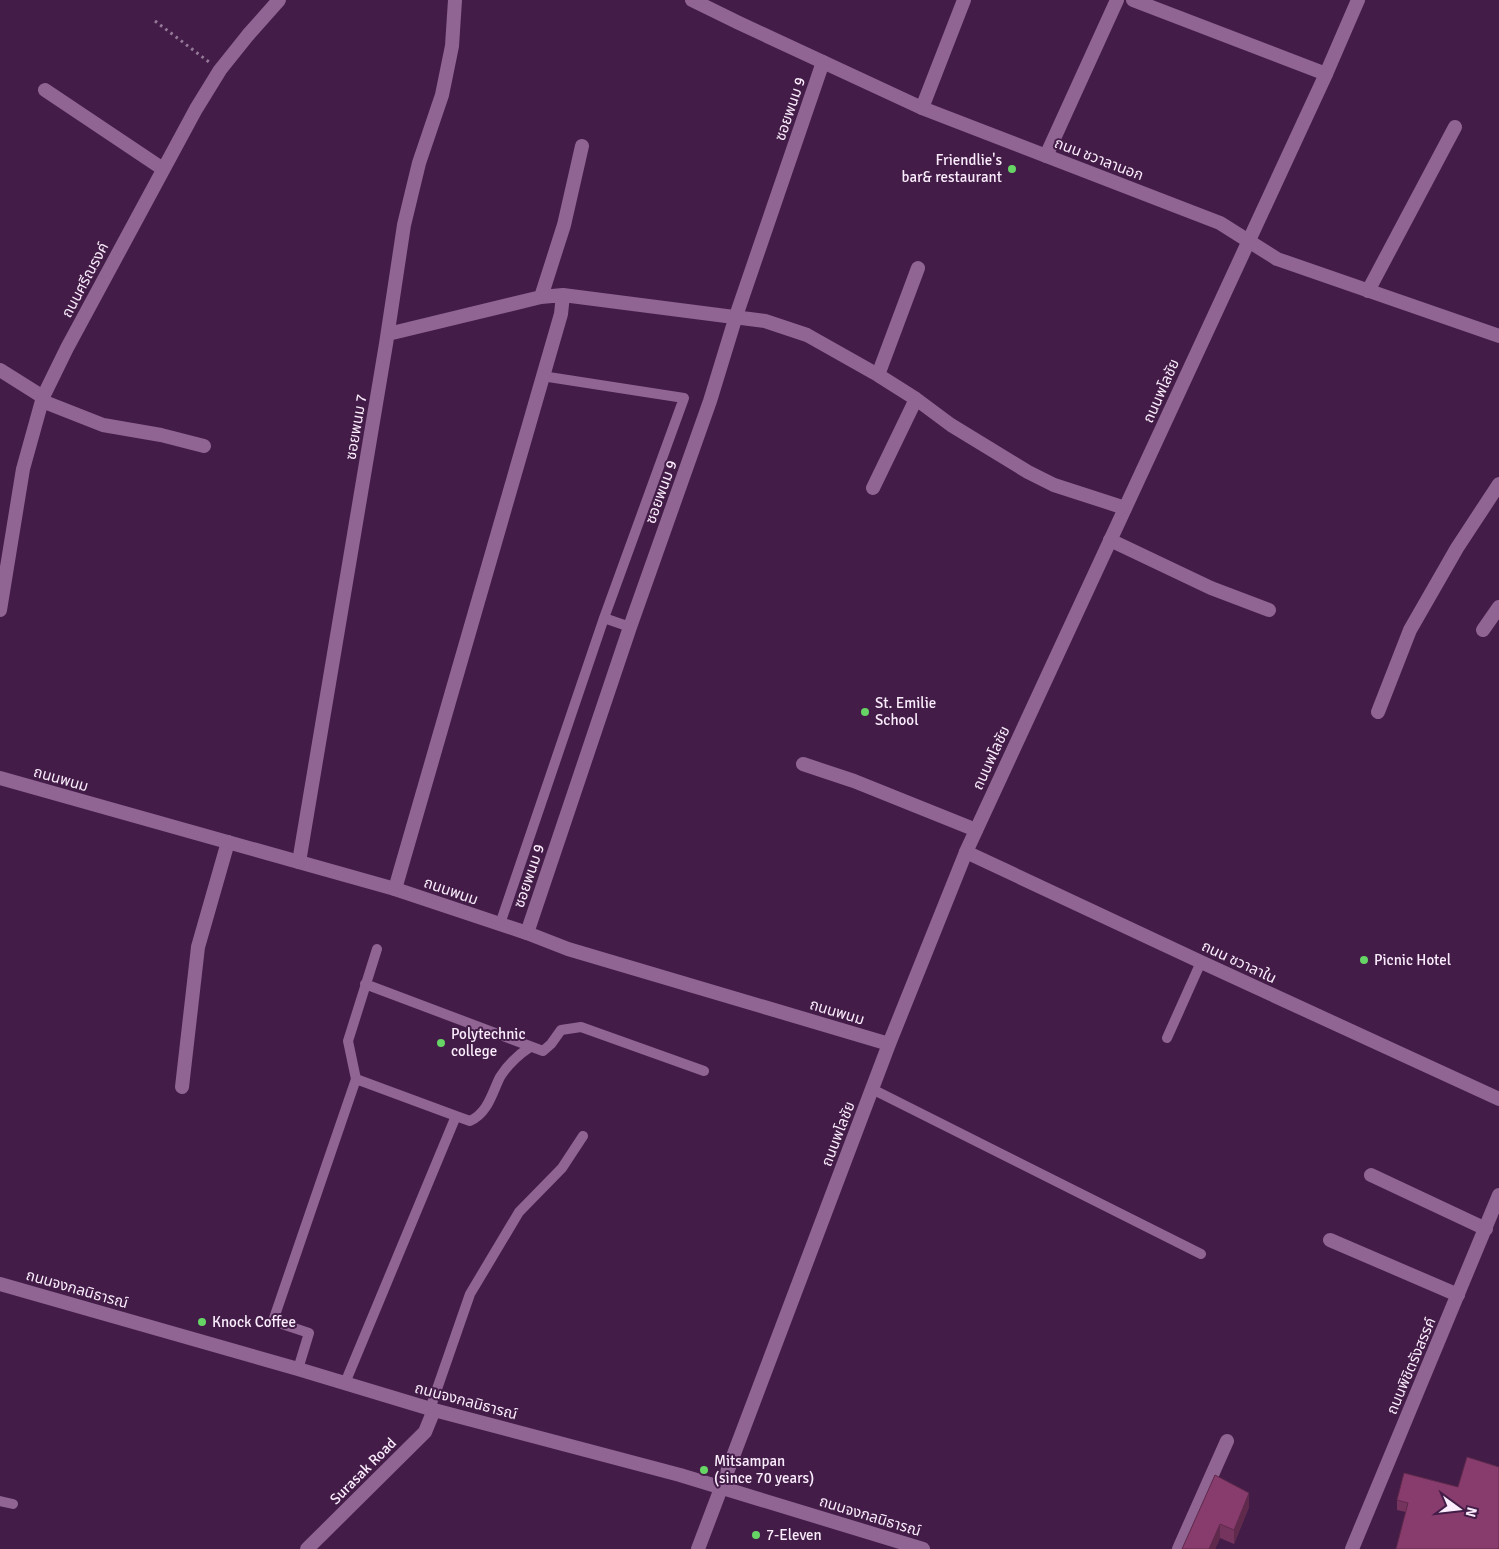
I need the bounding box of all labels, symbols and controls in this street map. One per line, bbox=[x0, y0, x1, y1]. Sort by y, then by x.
street label: ซอยพนม 9 bbox=[771, 75, 809, 143]
street label: ถนน ชวาลานอก bbox=[1052, 134, 1146, 184]
place label: Friendlie's bar& restaurant bbox=[902, 151, 1002, 186]
marker: Friendlie's bar& restaurant bbox=[1006, 163, 1018, 175]
street label: ถนนศรีณรงค์ bbox=[58, 239, 112, 321]
street label: ถนนพโลชัย bbox=[1139, 356, 1183, 426]
street label: ซอยพนม 7 bbox=[341, 393, 371, 461]
street label: ซอยพนม 9 bbox=[641, 458, 681, 526]
place label: St. Emilie School bbox=[875, 694, 936, 729]
marker: St. Emilie School bbox=[859, 706, 871, 718]
street label: ถนนพโลชัย bbox=[968, 723, 1014, 793]
street label: ถนนพนม bbox=[31, 763, 91, 795]
street label: ซอยพนม 9 bbox=[510, 842, 548, 910]
street label: ถนนพนม bbox=[421, 873, 481, 909]
street label: ถนน ชวาลาใน bbox=[1199, 937, 1279, 987]
place label: Picnic Hotel bbox=[1374, 951, 1451, 969]
marker: Picnic Hotel bbox=[1358, 954, 1370, 966]
street label: ถนนพนม bbox=[807, 995, 867, 1029]
place label: Polytechnic college bbox=[451, 1025, 525, 1060]
marker: Polytechnic college bbox=[435, 1037, 447, 1049]
street label: ถนนพโลชัย bbox=[817, 1099, 859, 1169]
street label: ถนนจงกลนิธารณ์ bbox=[24, 1266, 130, 1312]
place label: Knock Coffee bbox=[212, 1313, 296, 1331]
street label: ถนนพิชิตรังสรรค์ bbox=[1383, 1315, 1439, 1417]
marker: Knock Coffee bbox=[196, 1316, 208, 1328]
street label: ถนนจงกลนิธารณ์ bbox=[413, 1379, 519, 1423]
street label: Surasak Road bbox=[326, 1434, 400, 1508]
place label: Mitsampan (since 70 years) bbox=[714, 1452, 814, 1487]
marker: Mitsampan (since 70 years) bbox=[698, 1464, 710, 1476]
north arrow bbox=[1434, 1484, 1484, 1534]
street label: ถนนจงกลนิธารณ์ bbox=[817, 1492, 923, 1540]
text: N bbox=[1462, 1505, 1481, 1519]
place label: 7-Eleven bbox=[766, 1526, 822, 1544]
marker: 7-Eleven bbox=[750, 1529, 762, 1541]

